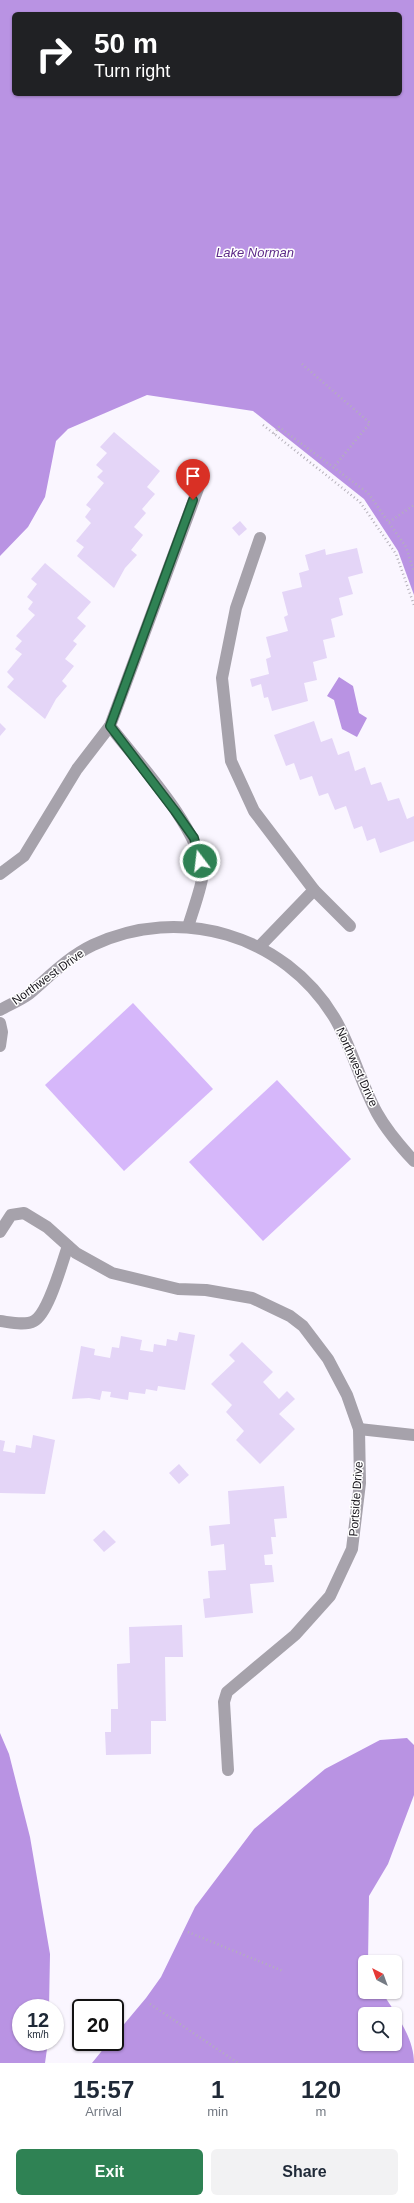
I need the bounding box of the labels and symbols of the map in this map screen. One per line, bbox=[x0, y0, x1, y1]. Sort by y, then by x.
water label: Lake Norman bbox=[216, 245, 294, 260]
pin bbox=[176, 459, 210, 500]
position arrow bbox=[179, 840, 221, 882]
street label: Northwest Drive bbox=[9, 946, 87, 1008]
street label: Northwest Drive bbox=[333, 1025, 381, 1109]
street label: Portside Drive bbox=[346, 1461, 366, 1537]
north arrow bbox=[358, 1955, 402, 1999]
speed limit sign: 20 bbox=[72, 1999, 124, 2051]

